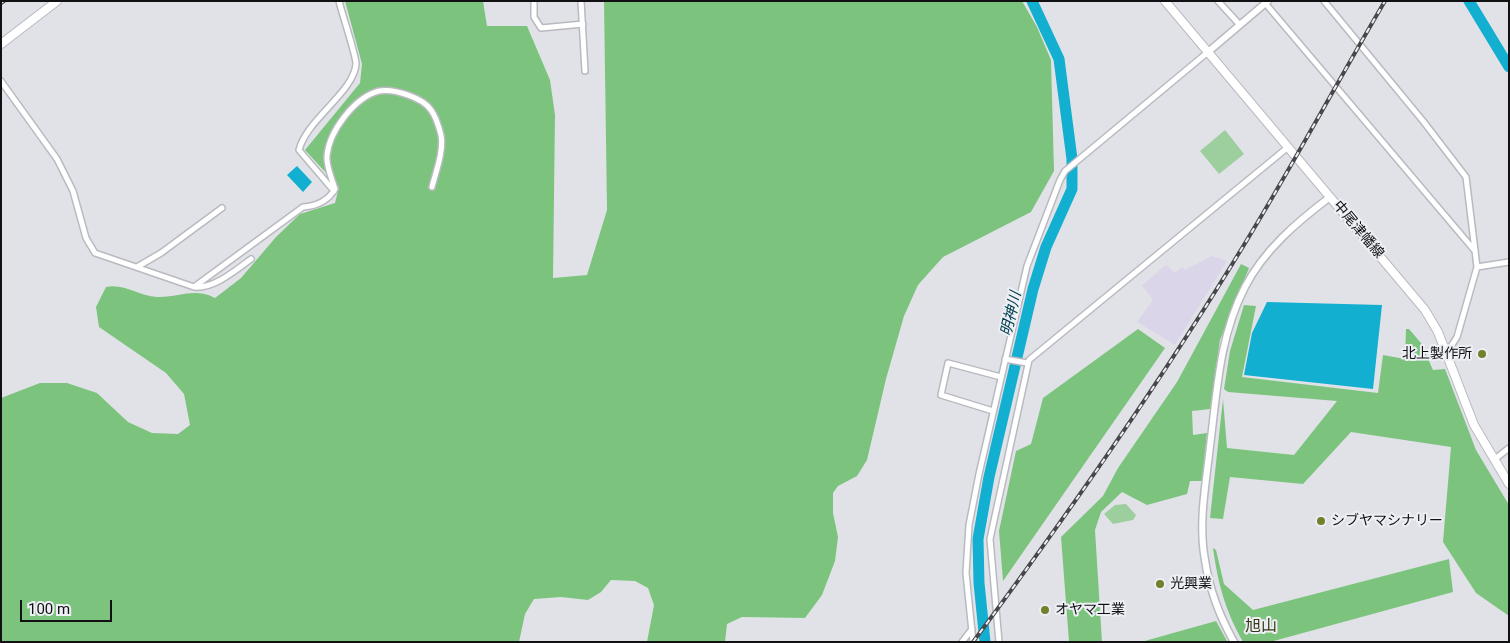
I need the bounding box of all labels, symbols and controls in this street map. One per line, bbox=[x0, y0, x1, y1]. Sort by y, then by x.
street label: 中尾津幡線 bbox=[1329, 198, 1387, 262]
water label: 明神川 bbox=[998, 290, 1026, 338]
place label: 北上製作所 bbox=[1402, 346, 1472, 362]
marker: 北上製作所 bbox=[1476, 348, 1488, 360]
place label: シブヤマシナリー bbox=[1331, 513, 1443, 529]
marker: シブヤマシナリー bbox=[1315, 515, 1327, 527]
place label: 光興業 bbox=[1170, 576, 1212, 592]
marker: 光興業 bbox=[1154, 578, 1166, 590]
scale bar bbox=[22, 590, 115, 622]
text: 100 m bbox=[28, 600, 70, 618]
place label: オヤマ工業 bbox=[1055, 602, 1125, 618]
marker: オヤマ工業 bbox=[1039, 604, 1051, 616]
district label: 旭山 bbox=[1245, 617, 1277, 637]

